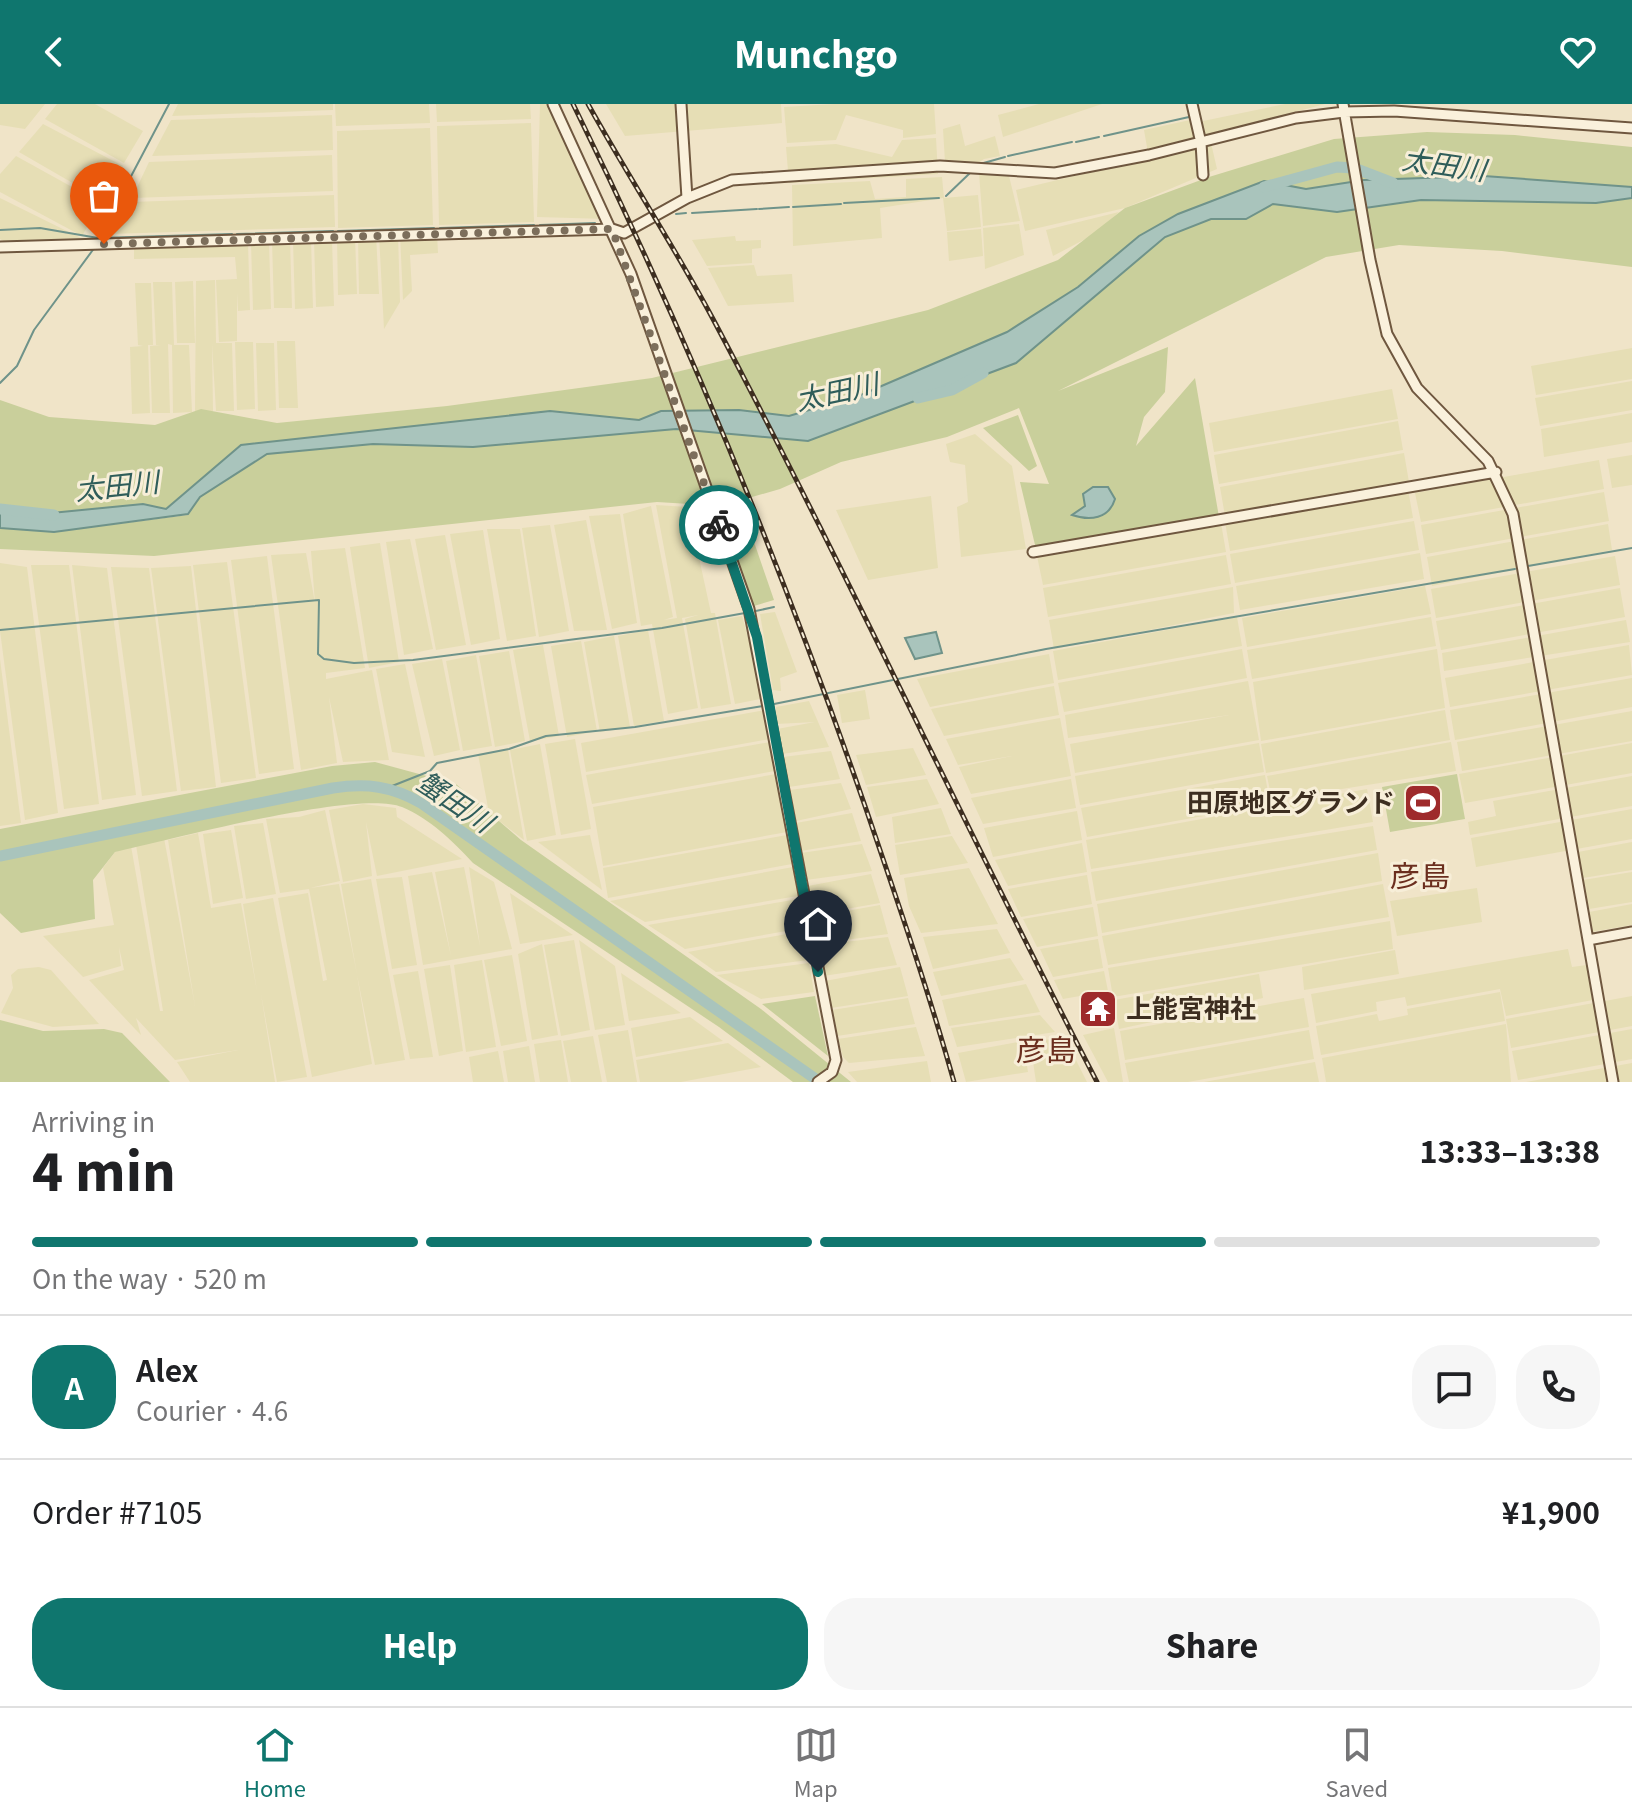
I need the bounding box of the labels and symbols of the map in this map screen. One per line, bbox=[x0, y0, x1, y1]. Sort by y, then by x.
water label: 太田川 bbox=[1400, 137, 1492, 189]
pin bbox=[70, 162, 138, 244]
water label: 太田川 bbox=[791, 361, 885, 418]
water label: 太田川 bbox=[73, 459, 164, 508]
courier bbox=[679, 485, 759, 565]
water label: 蟹田川 bbox=[410, 760, 505, 842]
place label: 田原地区グランド bbox=[1187, 782, 1395, 819]
sports icon: 田原地区グランド bbox=[1402, 782, 1444, 824]
district label: 彦島 bbox=[1390, 852, 1450, 896]
pin bbox=[784, 890, 852, 972]
temple icon: 上能宮神社 bbox=[1077, 988, 1119, 1030]
place label: 上能宮神社 bbox=[1126, 988, 1256, 1025]
district label: 彦島 bbox=[1016, 1026, 1076, 1070]

